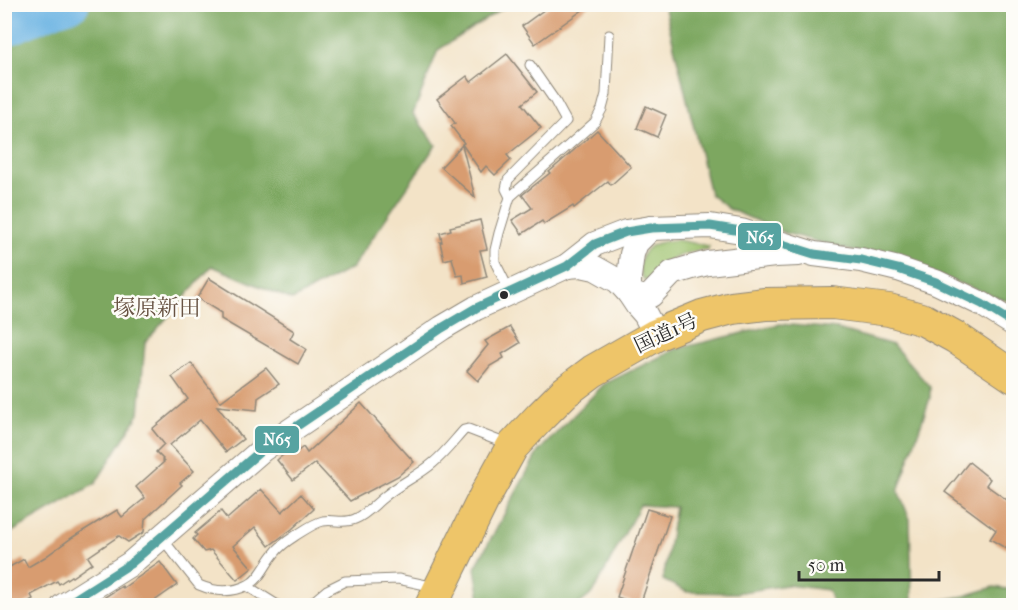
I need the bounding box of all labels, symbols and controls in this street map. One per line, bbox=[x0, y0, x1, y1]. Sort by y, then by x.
line badge: N65 bbox=[737, 222, 782, 251]
text: N65 bbox=[746, 228, 774, 247]
unlabelled marker bbox=[498, 289, 510, 301]
district label: 塚原新田 bbox=[113, 295, 201, 321]
street label: 国道1号 bbox=[631, 308, 701, 358]
line badge: N65 bbox=[254, 425, 300, 454]
text: N65 bbox=[263, 430, 291, 449]
scale bar bbox=[799, 544, 938, 582]
text: 50 m bbox=[808, 555, 845, 576]

